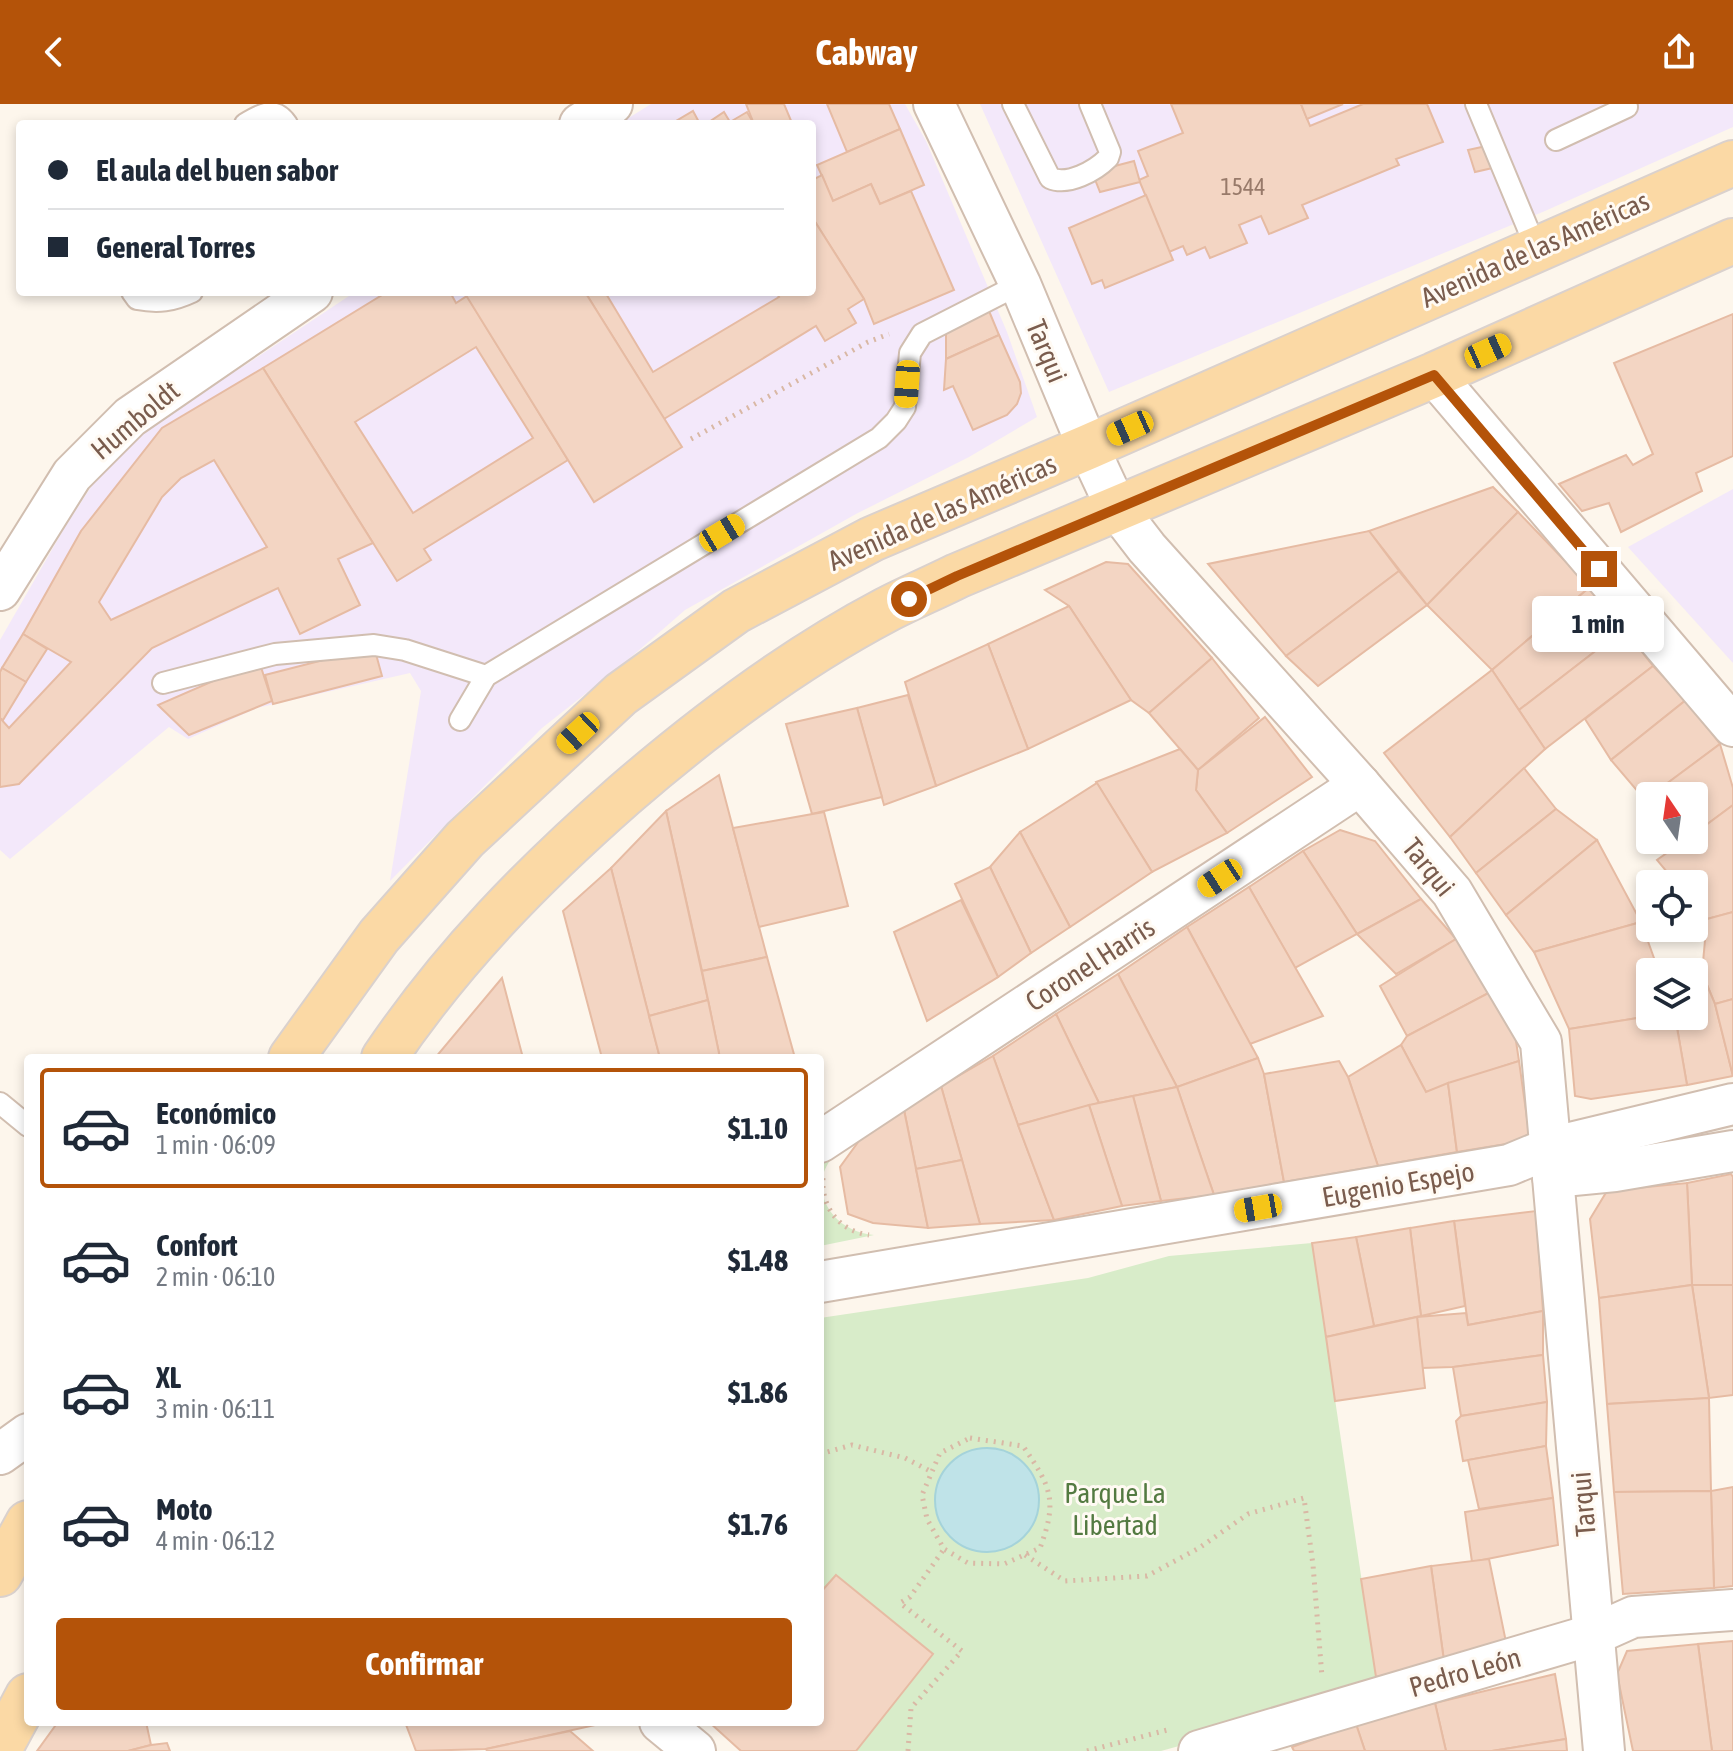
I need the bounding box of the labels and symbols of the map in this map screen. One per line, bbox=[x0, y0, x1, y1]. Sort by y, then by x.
house number: 1544 bbox=[1220, 173, 1266, 200]
street label: Avenida de las Américas bbox=[1416, 184, 1654, 314]
street label: Tarqui bbox=[1020, 315, 1074, 387]
car bbox=[1461, 330, 1515, 372]
car bbox=[893, 359, 921, 409]
street label: Humboldt bbox=[85, 374, 185, 466]
car bbox=[1103, 407, 1157, 449]
street label: Avenida de las Américas bbox=[823, 447, 1061, 577]
car bbox=[695, 510, 749, 556]
route end bbox=[1581, 551, 1617, 587]
route start bbox=[891, 581, 927, 617]
callout: 1 min bbox=[1533, 597, 1665, 653]
car bbox=[552, 708, 604, 758]
north arrow bbox=[1636, 782, 1708, 854]
street label: Tarqui bbox=[1396, 832, 1462, 902]
car bbox=[1193, 855, 1247, 901]
street label: Coronel Harris bbox=[1020, 911, 1160, 1017]
street label: Eugenio Espejo bbox=[1319, 1155, 1477, 1213]
car bbox=[1232, 1192, 1284, 1224]
street label: Tarqui bbox=[1564, 1470, 1602, 1538]
park label: Parque La Libertad bbox=[1064, 1477, 1166, 1541]
street label: Pedro León bbox=[1405, 1641, 1525, 1703]

